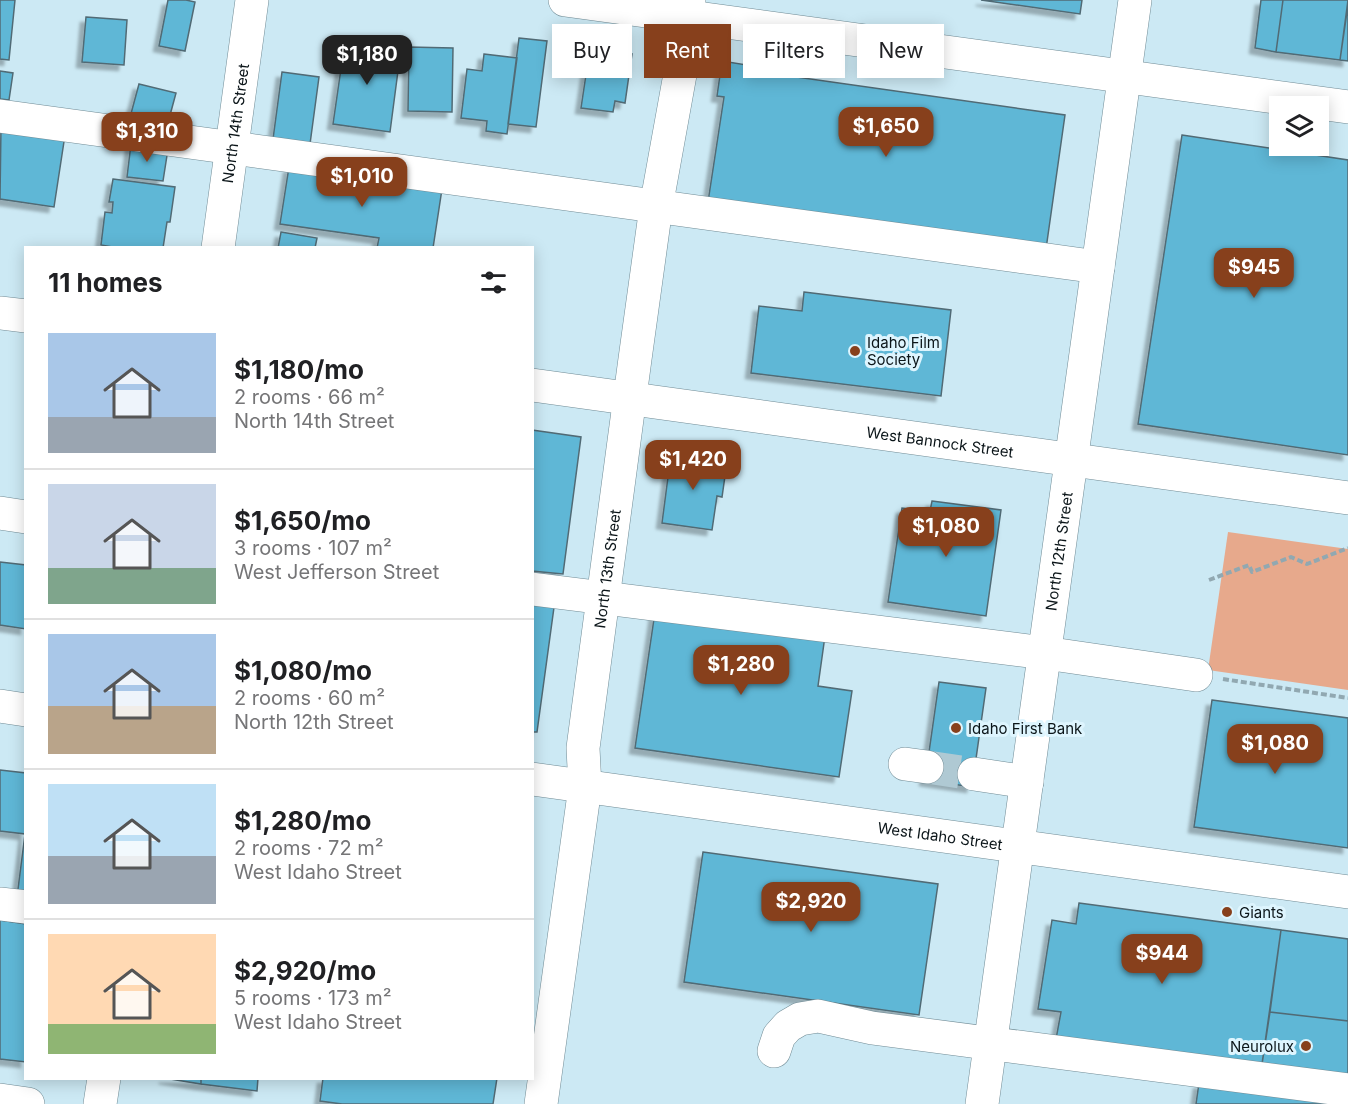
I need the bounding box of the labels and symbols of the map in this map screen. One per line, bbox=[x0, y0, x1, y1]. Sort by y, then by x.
pin: $1,180 bbox=[318, 35, 416, 86]
street label: North 14th Street bbox=[218, 62, 253, 184]
pin: $1,650 bbox=[837, 107, 935, 158]
pin: $1,310 bbox=[98, 112, 196, 163]
pin: $1,010 bbox=[313, 157, 411, 208]
pin: $945 bbox=[1218, 248, 1290, 299]
place label: Idaho Film Society bbox=[867, 333, 940, 369]
marker: Idaho Film Society bbox=[848, 344, 862, 358]
street label: West Bannock Street bbox=[865, 422, 1015, 461]
pin: $1,420 bbox=[644, 440, 742, 491]
street label: North 12th Street bbox=[1041, 491, 1076, 612]
pin: $1,080 bbox=[897, 507, 995, 558]
street label: North 13th Street bbox=[590, 508, 624, 629]
pin: $1,280 bbox=[692, 645, 790, 696]
place label: Idaho First Bank bbox=[968, 719, 1083, 738]
marker: Idaho First Bank bbox=[949, 721, 963, 735]
pin: $1,080 bbox=[1226, 724, 1324, 775]
street label: West Idaho Street bbox=[876, 817, 1004, 854]
pin: $2,920 bbox=[762, 882, 860, 933]
place label: Giants bbox=[1239, 903, 1284, 922]
marker: Giants bbox=[1220, 905, 1234, 919]
pin: $944 bbox=[1126, 934, 1198, 985]
place label: Neurolux bbox=[1230, 1037, 1294, 1056]
marker: Neurolux bbox=[1299, 1039, 1313, 1053]

